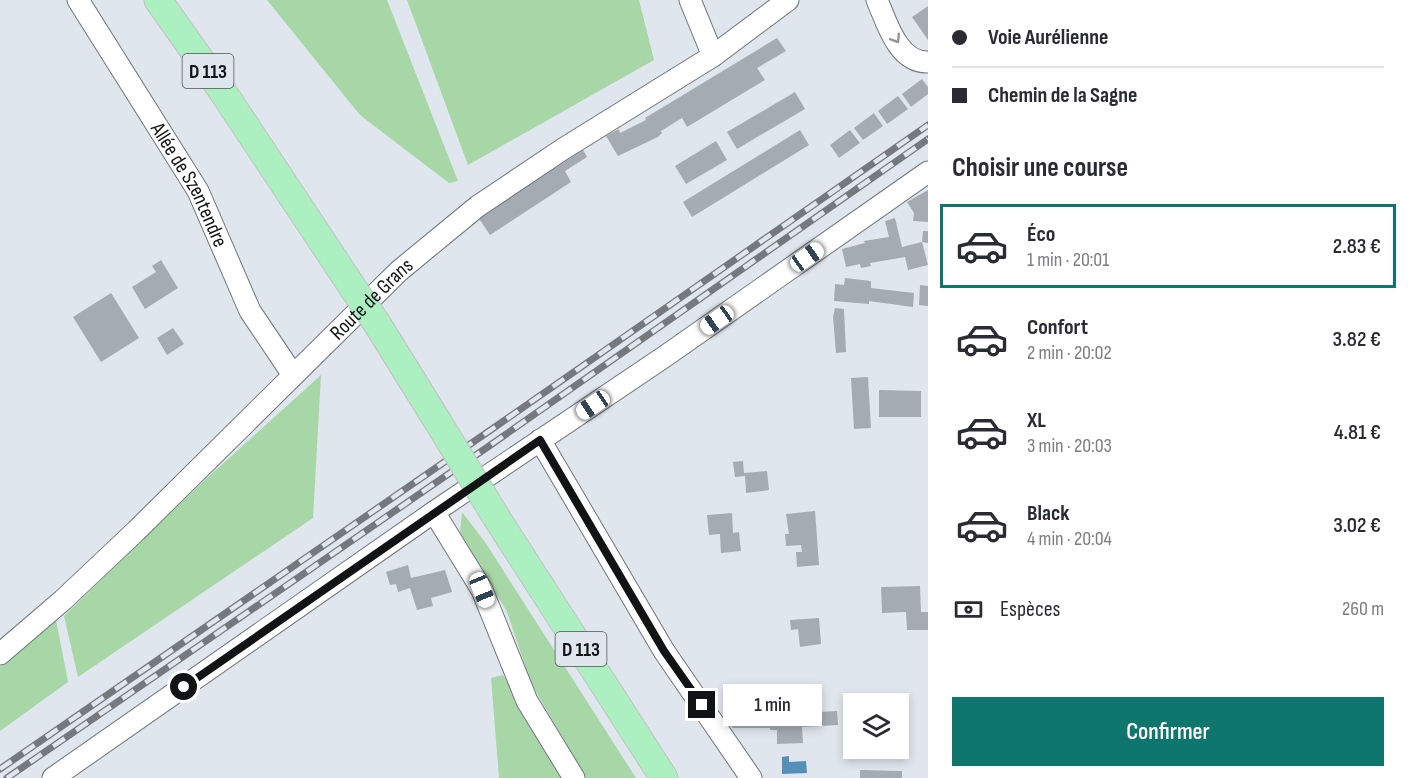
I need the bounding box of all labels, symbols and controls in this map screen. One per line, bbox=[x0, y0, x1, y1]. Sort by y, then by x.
text: Voie Aurélienne bbox=[988, 24, 1108, 51]
one-way arrow bbox=[888, 33, 900, 43]
road number: D 113 bbox=[182, 54, 234, 88]
text: Chemin de la Sagne bbox=[988, 82, 1137, 109]
street label: Allée de Szentendre bbox=[145, 117, 233, 251]
text: Choisir une course bbox=[952, 152, 1128, 184]
icon: car bbox=[955, 219, 1009, 273]
text: Éco bbox=[1027, 221, 1055, 248]
text: 2.83 € bbox=[1333, 233, 1381, 260]
car bbox=[787, 239, 827, 275]
text: 1 min · 20:01 bbox=[1027, 248, 1109, 272]
street label: Route de Grans bbox=[325, 253, 418, 345]
car bbox=[697, 302, 737, 338]
icon: car bbox=[955, 312, 1009, 366]
text: Confort bbox=[1027, 314, 1088, 341]
text: 3.82 € bbox=[1333, 326, 1381, 353]
text: 2 min · 20:02 bbox=[1027, 341, 1112, 365]
car bbox=[573, 387, 613, 423]
icon: car bbox=[955, 405, 1009, 459]
text: XL bbox=[1027, 407, 1046, 434]
text: 4.81 € bbox=[1334, 419, 1381, 446]
text: 3 min · 20:03 bbox=[1027, 434, 1112, 458]
icon: car bbox=[955, 498, 1009, 552]
text: Black bbox=[1027, 500, 1069, 527]
text: 3.02 € bbox=[1333, 512, 1381, 539]
text: 4 min · 20:04 bbox=[1027, 527, 1112, 551]
car bbox=[467, 570, 497, 610]
icon: cash bbox=[952, 593, 985, 626]
text: Espèces bbox=[1000, 596, 1060, 623]
text: 260 m bbox=[1342, 597, 1384, 621]
road number: D 113 bbox=[556, 632, 606, 666]
route start bbox=[170, 673, 197, 700]
callout: 1 min bbox=[723, 684, 822, 726]
route end bbox=[688, 691, 715, 718]
text: 1 min bbox=[754, 693, 791, 717]
map controls bbox=[843, 693, 909, 759]
button: layers bbox=[843, 693, 909, 759]
button: Confirmer bbox=[952, 697, 1384, 766]

